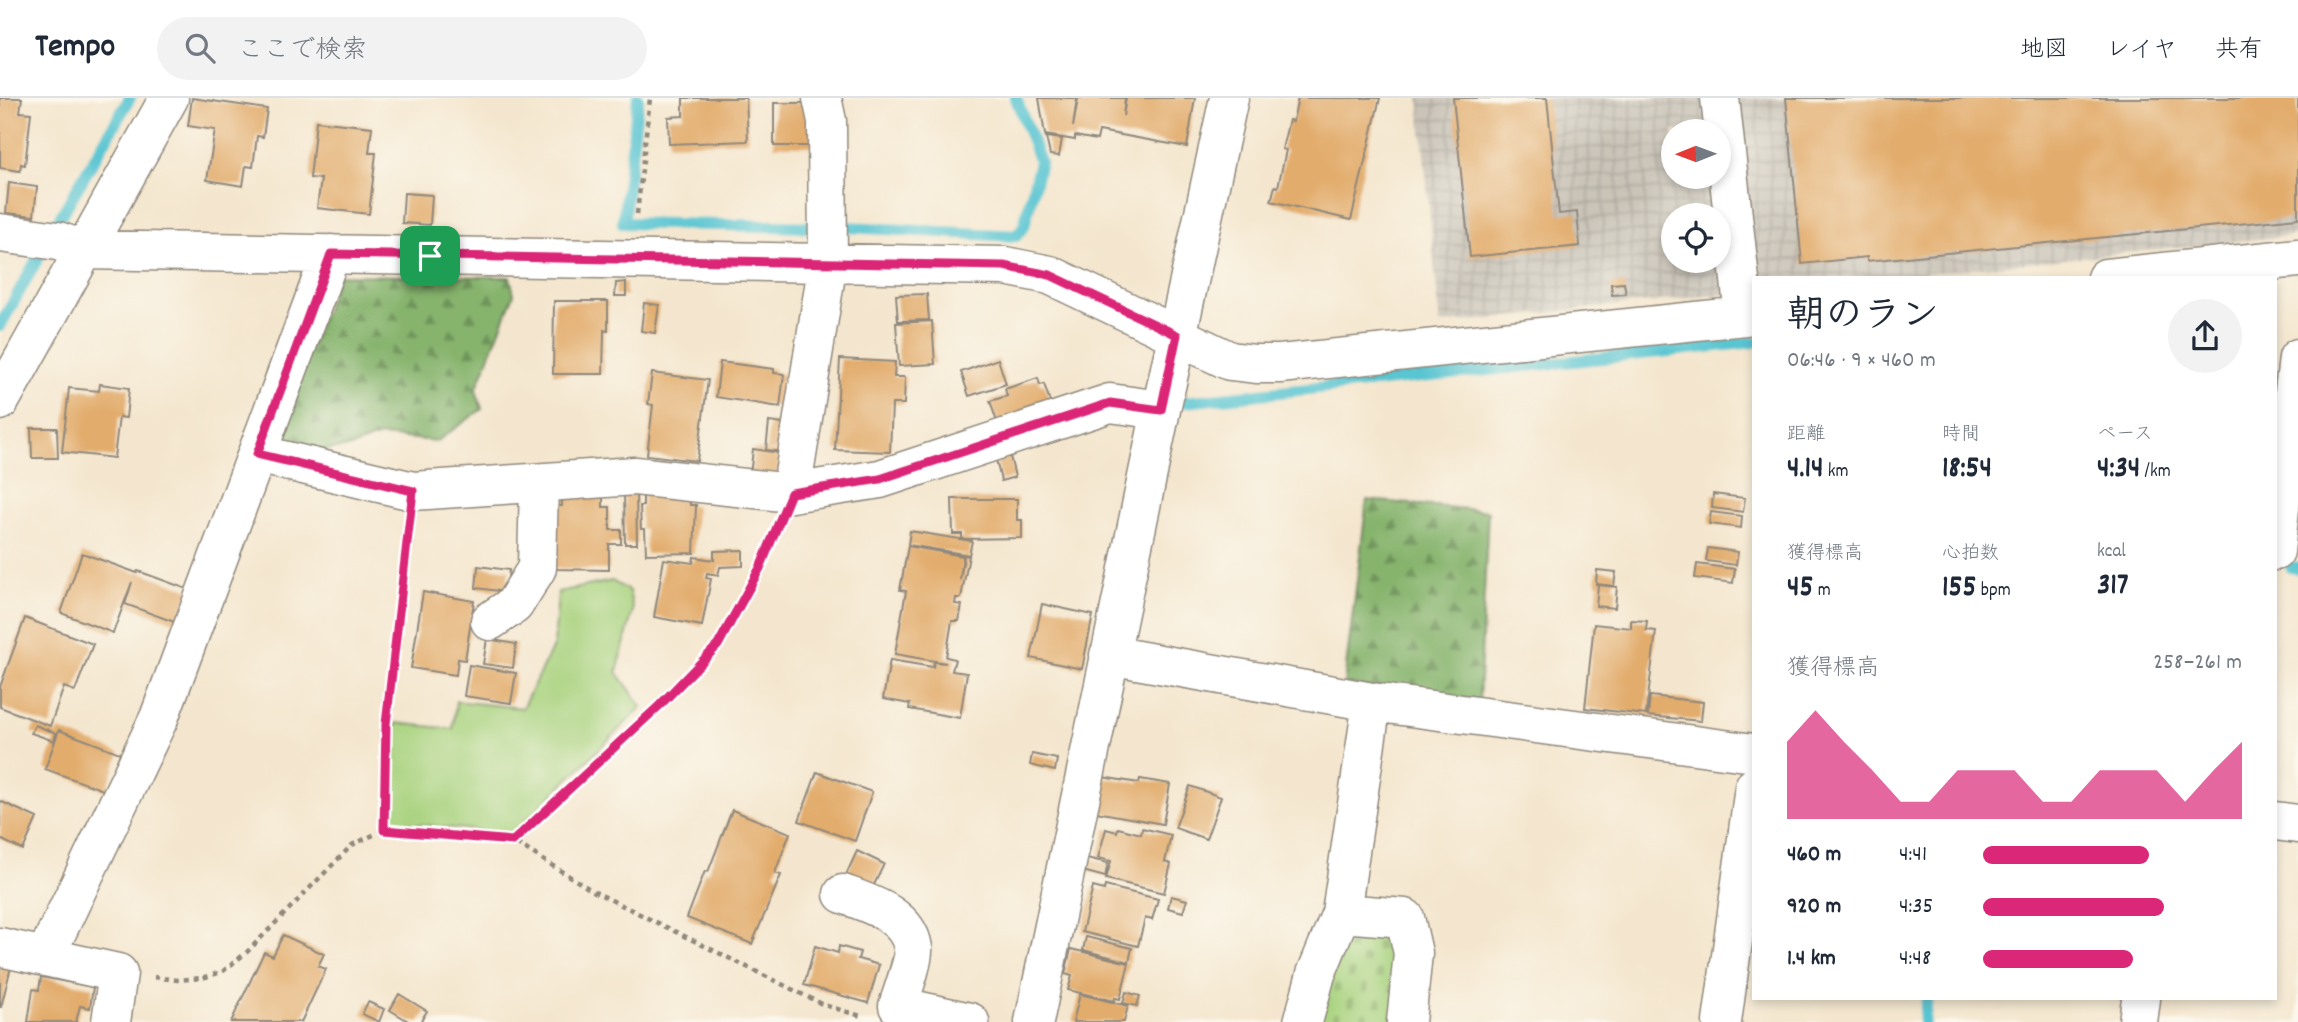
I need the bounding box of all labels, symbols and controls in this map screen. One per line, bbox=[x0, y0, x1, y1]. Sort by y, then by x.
search box bbox=[157, 17, 647, 80]
text: Tempo bbox=[35, 25, 115, 72]
icon: search bbox=[181, 29, 219, 67]
text: ここで検索 bbox=[237, 33, 367, 70]
text: 地図 bbox=[2020, 34, 2068, 68]
text: レイヤ bbox=[2106, 34, 2177, 68]
text: 共有 bbox=[2215, 34, 2263, 68]
north arrow bbox=[1661, 119, 1731, 189]
map controls bbox=[1661, 119, 1731, 273]
button: locate bbox=[1661, 203, 1731, 273]
pin bbox=[400, 226, 460, 286]
icon: arrive bbox=[411, 237, 449, 275]
text: 朝のラン bbox=[1787, 291, 1939, 346]
button: share bbox=[2168, 299, 2242, 373]
text: 06:46 · 9 × 460 m bbox=[1787, 345, 1936, 378]
text: 距離 bbox=[1787, 422, 1825, 449]
text: 時間 bbox=[1942, 422, 1980, 449]
text: ペース bbox=[2097, 422, 2153, 449]
text: 4.14 bbox=[1787, 449, 1823, 492]
text: 18:54 bbox=[1942, 449, 1992, 492]
text: 4:34 bbox=[2097, 449, 2140, 492]
text: km bbox=[1823, 459, 1849, 486]
text: /km bbox=[2140, 459, 2171, 486]
text: kcal bbox=[2097, 539, 2126, 566]
text: 獲得標高 bbox=[1787, 541, 1863, 568]
text: 心拍数 bbox=[1942, 541, 1999, 568]
text: 317 bbox=[2097, 566, 2128, 609]
text: 45 bbox=[1787, 568, 1813, 611]
text: 155 bbox=[1942, 568, 1976, 611]
text: m bbox=[1813, 578, 1831, 605]
text: bpm bbox=[1976, 578, 2011, 605]
text: 258–261 m bbox=[2153, 647, 2242, 680]
text: 獲得標高 bbox=[1787, 653, 1879, 686]
text: 460 m bbox=[1787, 839, 1841, 872]
text: 4:41 bbox=[1899, 839, 1927, 872]
text: 920 m bbox=[1787, 891, 1841, 924]
text: 4:35 bbox=[1899, 891, 1933, 924]
text: 1.4 km bbox=[1787, 943, 1836, 976]
text: 4:48 bbox=[1899, 943, 1931, 976]

